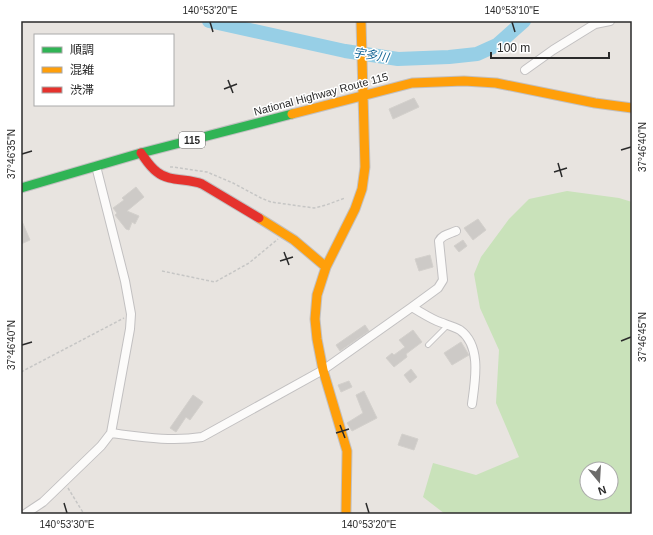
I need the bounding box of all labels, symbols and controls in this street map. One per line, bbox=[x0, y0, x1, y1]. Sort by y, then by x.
text: 140°53'20"E bbox=[182, 5, 238, 16]
text: 140°53'10"E bbox=[484, 5, 540, 16]
legend bbox=[34, 34, 174, 106]
scale bar bbox=[491, 34, 609, 60]
text: 100 m bbox=[497, 41, 530, 55]
text: 順調 bbox=[70, 43, 94, 57]
water label: 宇多川 bbox=[352, 45, 392, 65]
text: 混雑 bbox=[70, 63, 94, 77]
street label: National Highway Route 115 bbox=[253, 70, 389, 118]
text: 渋滞 bbox=[70, 83, 94, 97]
text: 37°46'40"N bbox=[637, 122, 648, 172]
text: 37°46'35"N bbox=[6, 129, 17, 179]
road number: 115 bbox=[179, 132, 205, 148]
text: 37°46'45"N bbox=[637, 312, 648, 362]
text: 37°46'40"N bbox=[6, 320, 17, 370]
north arrow bbox=[579, 461, 619, 501]
text: N bbox=[596, 484, 608, 497]
text: 140°53'30"E bbox=[39, 519, 95, 530]
text: 140°53'20"E bbox=[341, 519, 397, 530]

